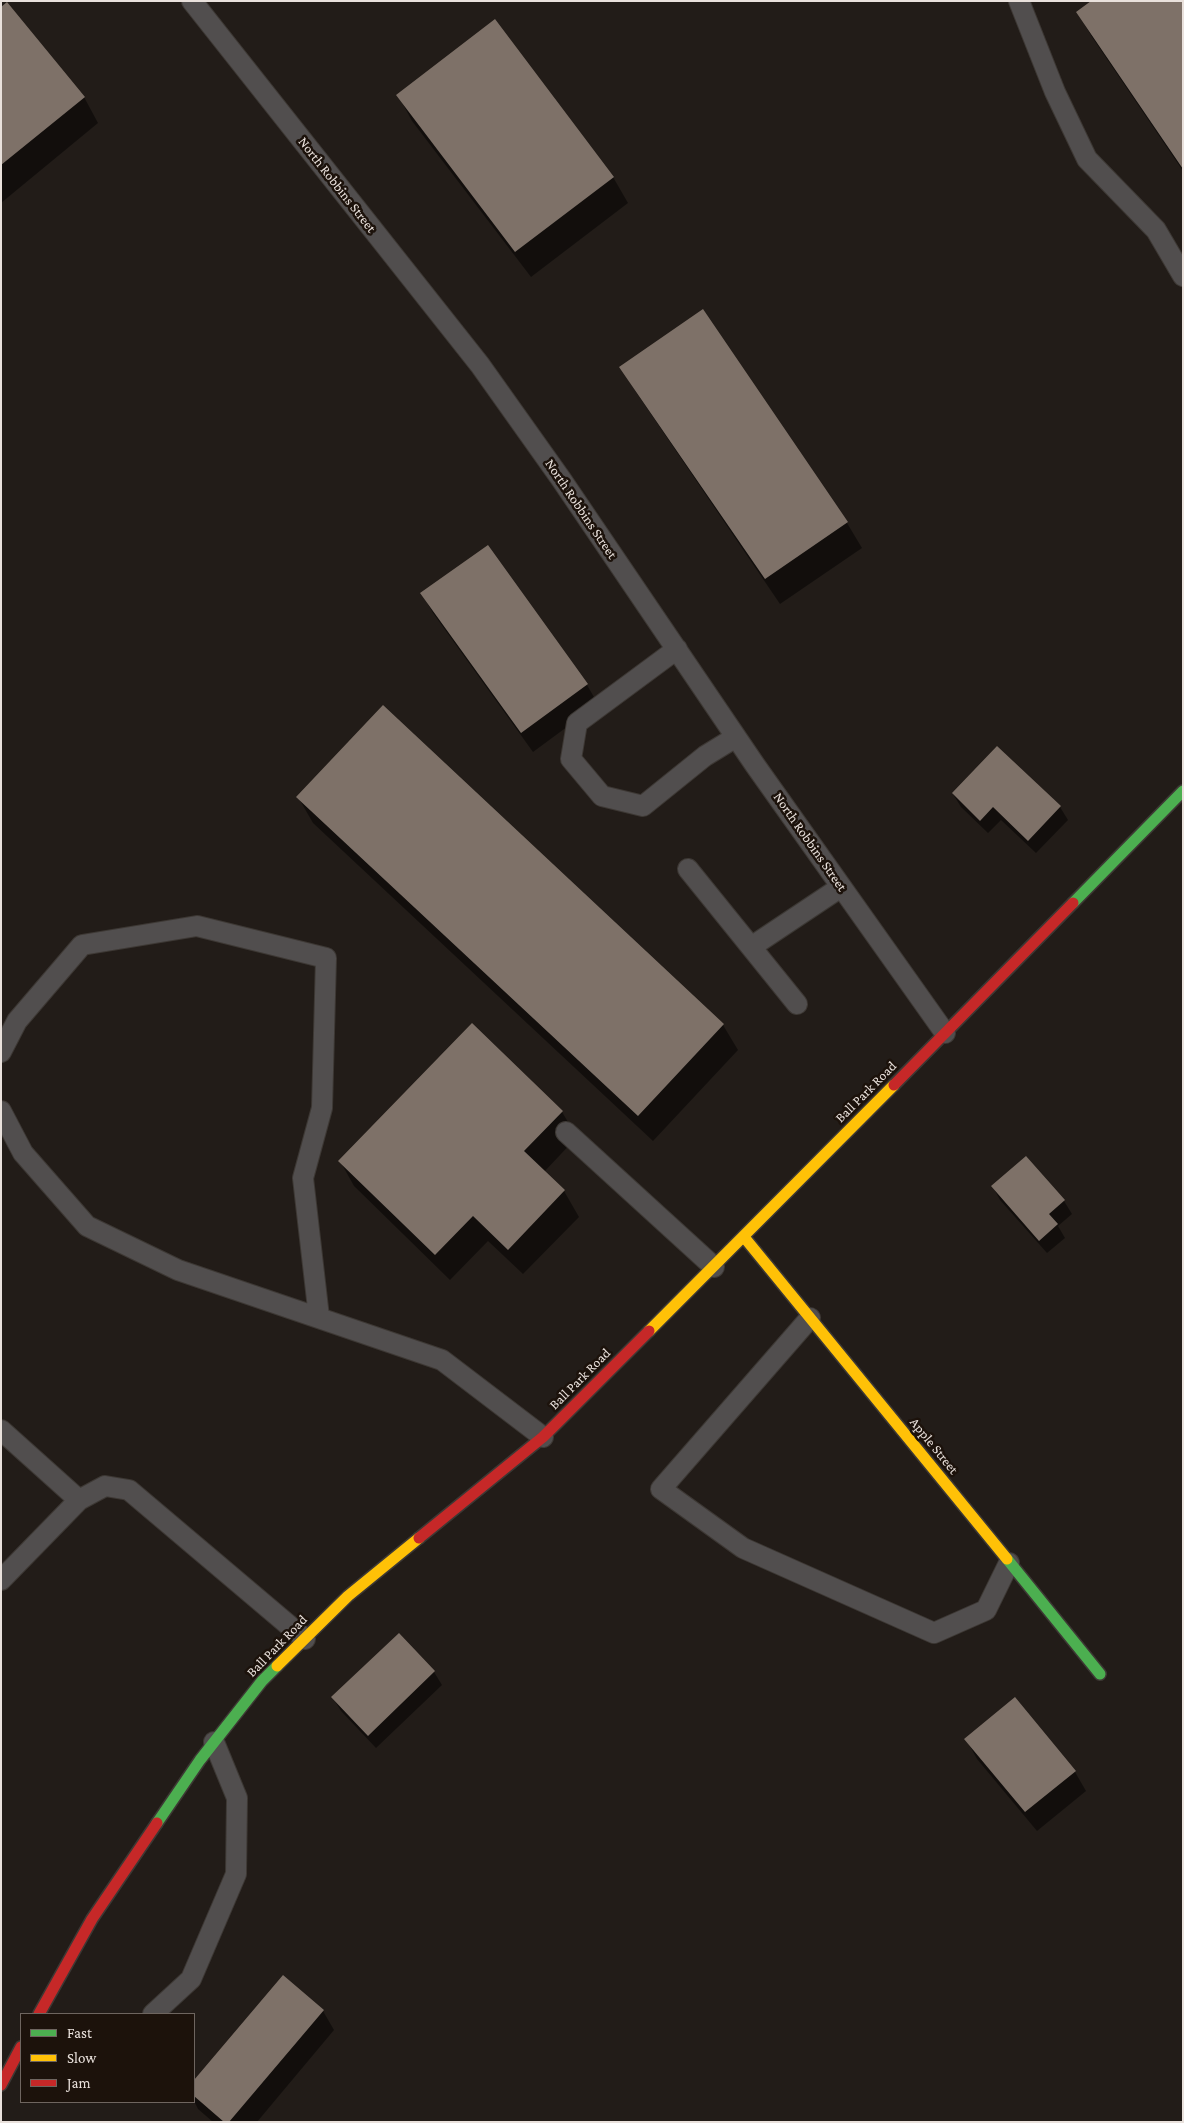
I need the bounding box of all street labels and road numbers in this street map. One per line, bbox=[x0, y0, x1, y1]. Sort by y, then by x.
street label: North Robbins Street bbox=[294, 134, 380, 236]
street label: North Robbins Street bbox=[541, 456, 621, 562]
street label: North Robbins Street bbox=[770, 789, 850, 895]
street label: Ball Park Road bbox=[832, 1058, 900, 1126]
street label: Ball Park Road bbox=[546, 1345, 614, 1413]
street label: Apple Street bbox=[906, 1414, 962, 1478]
street label: Ball Park Road bbox=[243, 1611, 311, 1681]

